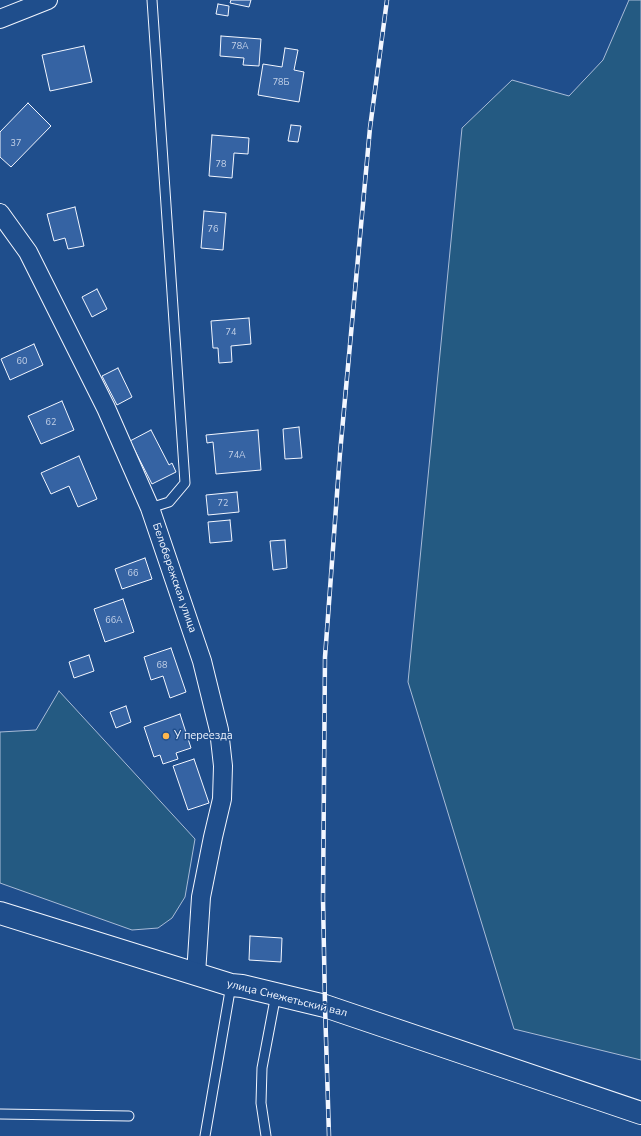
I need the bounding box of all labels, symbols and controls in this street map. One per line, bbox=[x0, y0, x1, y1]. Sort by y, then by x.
house number: 78А bbox=[231, 42, 249, 52]
house number: 78Б bbox=[273, 78, 289, 88]
house number: 37 bbox=[11, 139, 21, 149]
house number: 78 bbox=[216, 160, 226, 170]
house number: 76 bbox=[208, 225, 218, 235]
house number: 74 bbox=[226, 328, 236, 338]
house number: 60 bbox=[17, 357, 27, 367]
house number: 62 bbox=[46, 418, 56, 428]
house number: 74А bbox=[228, 451, 246, 461]
house number: 72 bbox=[218, 499, 228, 509]
street label: Белобережская улица bbox=[149, 521, 199, 635]
house number: 66 bbox=[128, 569, 138, 579]
house number: 66А bbox=[105, 616, 123, 626]
house number: 68 bbox=[157, 661, 167, 671]
place label: У переезда bbox=[174, 729, 233, 743]
marker: У переезда bbox=[161, 731, 171, 741]
street label: улица Снежетьский вал bbox=[225, 978, 349, 1020]

